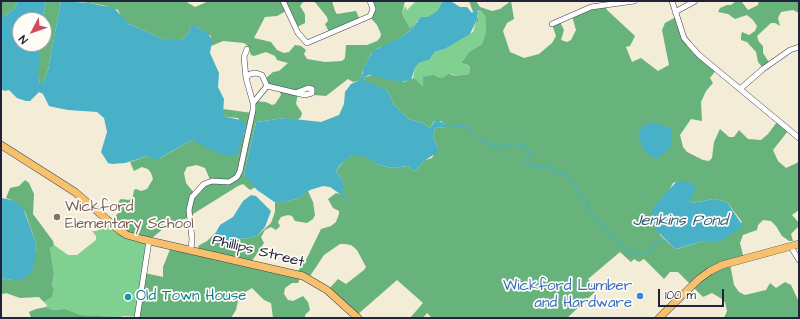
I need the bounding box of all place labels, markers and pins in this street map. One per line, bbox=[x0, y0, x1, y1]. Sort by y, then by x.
place label: Wickford Elementary School bbox=[65, 199, 194, 234]
marker: Wickford Elementary School bbox=[52, 212, 62, 222]
place label: Wickford Lumber and Hardware bbox=[503, 278, 632, 313]
place label: Old Town House bbox=[136, 288, 246, 306]
marker: Wickford Lumber and Hardware bbox=[635, 291, 645, 301]
marker: Old Town House bbox=[123, 292, 133, 302]

